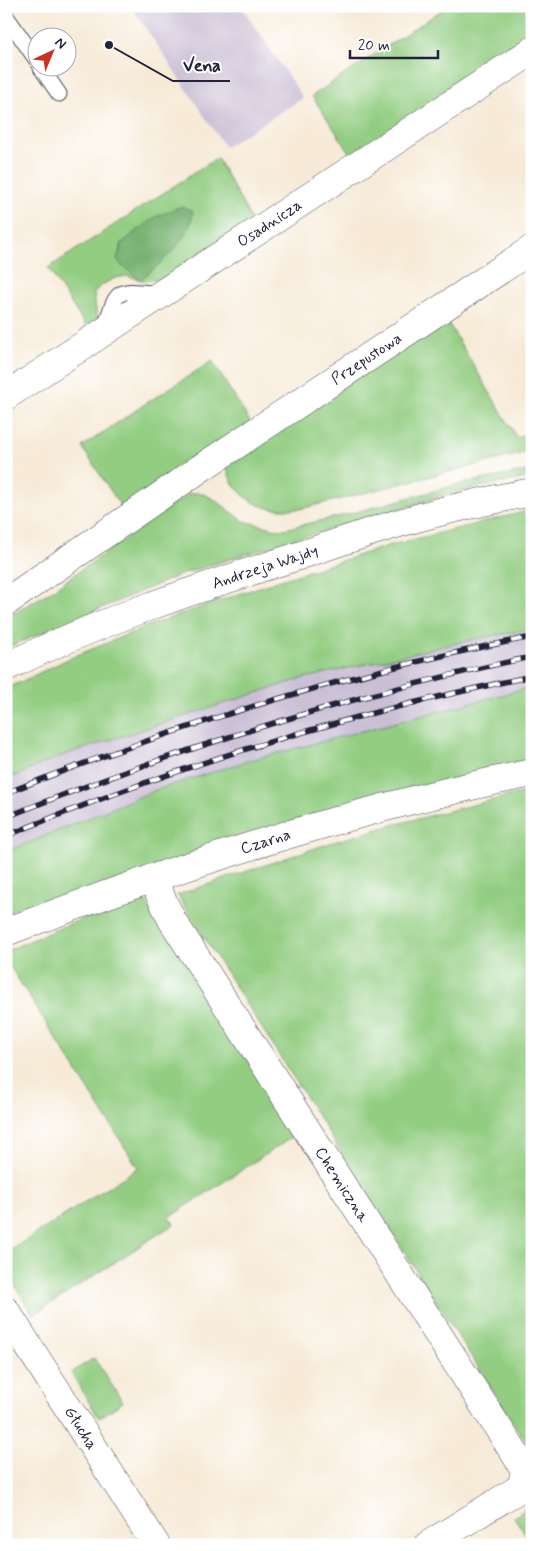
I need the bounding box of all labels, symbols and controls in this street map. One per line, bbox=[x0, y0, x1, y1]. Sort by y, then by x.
north arrow bbox=[28, 28, 78, 78]
scale bar bbox=[350, 28, 438, 60]
text: N bbox=[51, 34, 70, 53]
text: 20 m bbox=[358, 36, 390, 56]
callout: Vena bbox=[173, 48, 230, 81]
text: Vena bbox=[183, 54, 221, 78]
street label: Osadnicza bbox=[233, 194, 306, 252]
street label: Przepustowa bbox=[327, 327, 406, 390]
street label: Andrzeja Wajdy bbox=[209, 540, 321, 594]
street label: Czarna bbox=[238, 824, 293, 859]
street label: Chemiczna bbox=[310, 1143, 374, 1227]
street label: Głucha bbox=[59, 1402, 103, 1454]

